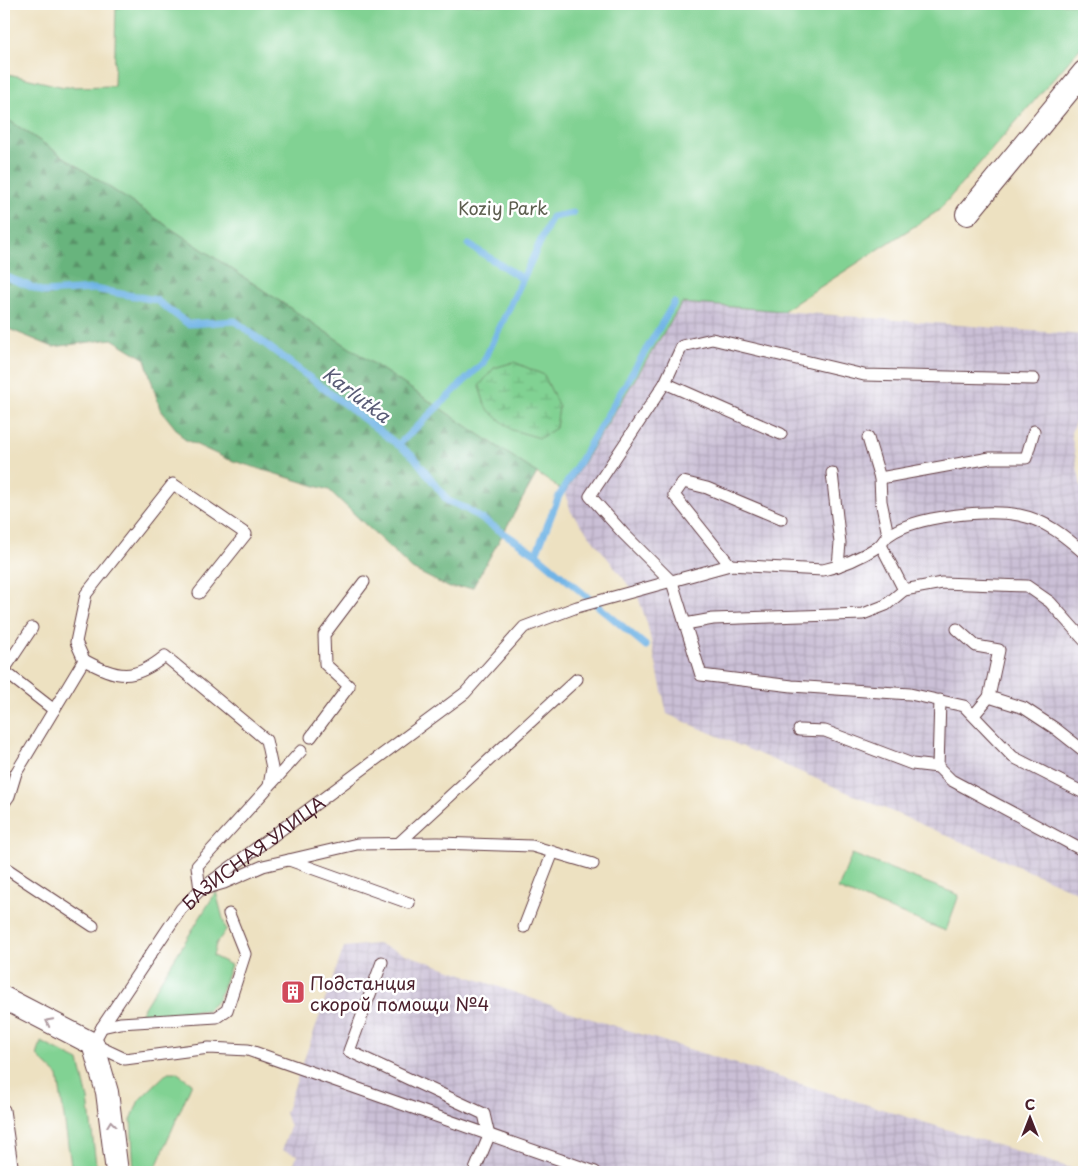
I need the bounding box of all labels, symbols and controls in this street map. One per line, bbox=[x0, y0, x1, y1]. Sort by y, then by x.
park label: Koziy Park bbox=[458, 194, 548, 221]
water label: Karlutka bbox=[317, 359, 398, 429]
street label: БАЗИСНАЯ УЛИЦА bbox=[175, 788, 330, 915]
place label: Подстанция скорой помощи №4 bbox=[310, 969, 489, 1017]
building icon: Подстанция скорой помощи №4 bbox=[280, 979, 306, 1005]
one-way arrow bbox=[46, 1018, 55, 1028]
north arrow bbox=[1006, 1094, 1056, 1144]
text: С bbox=[1025, 1094, 1035, 1115]
one-way arrow bbox=[106, 1120, 117, 1128]

